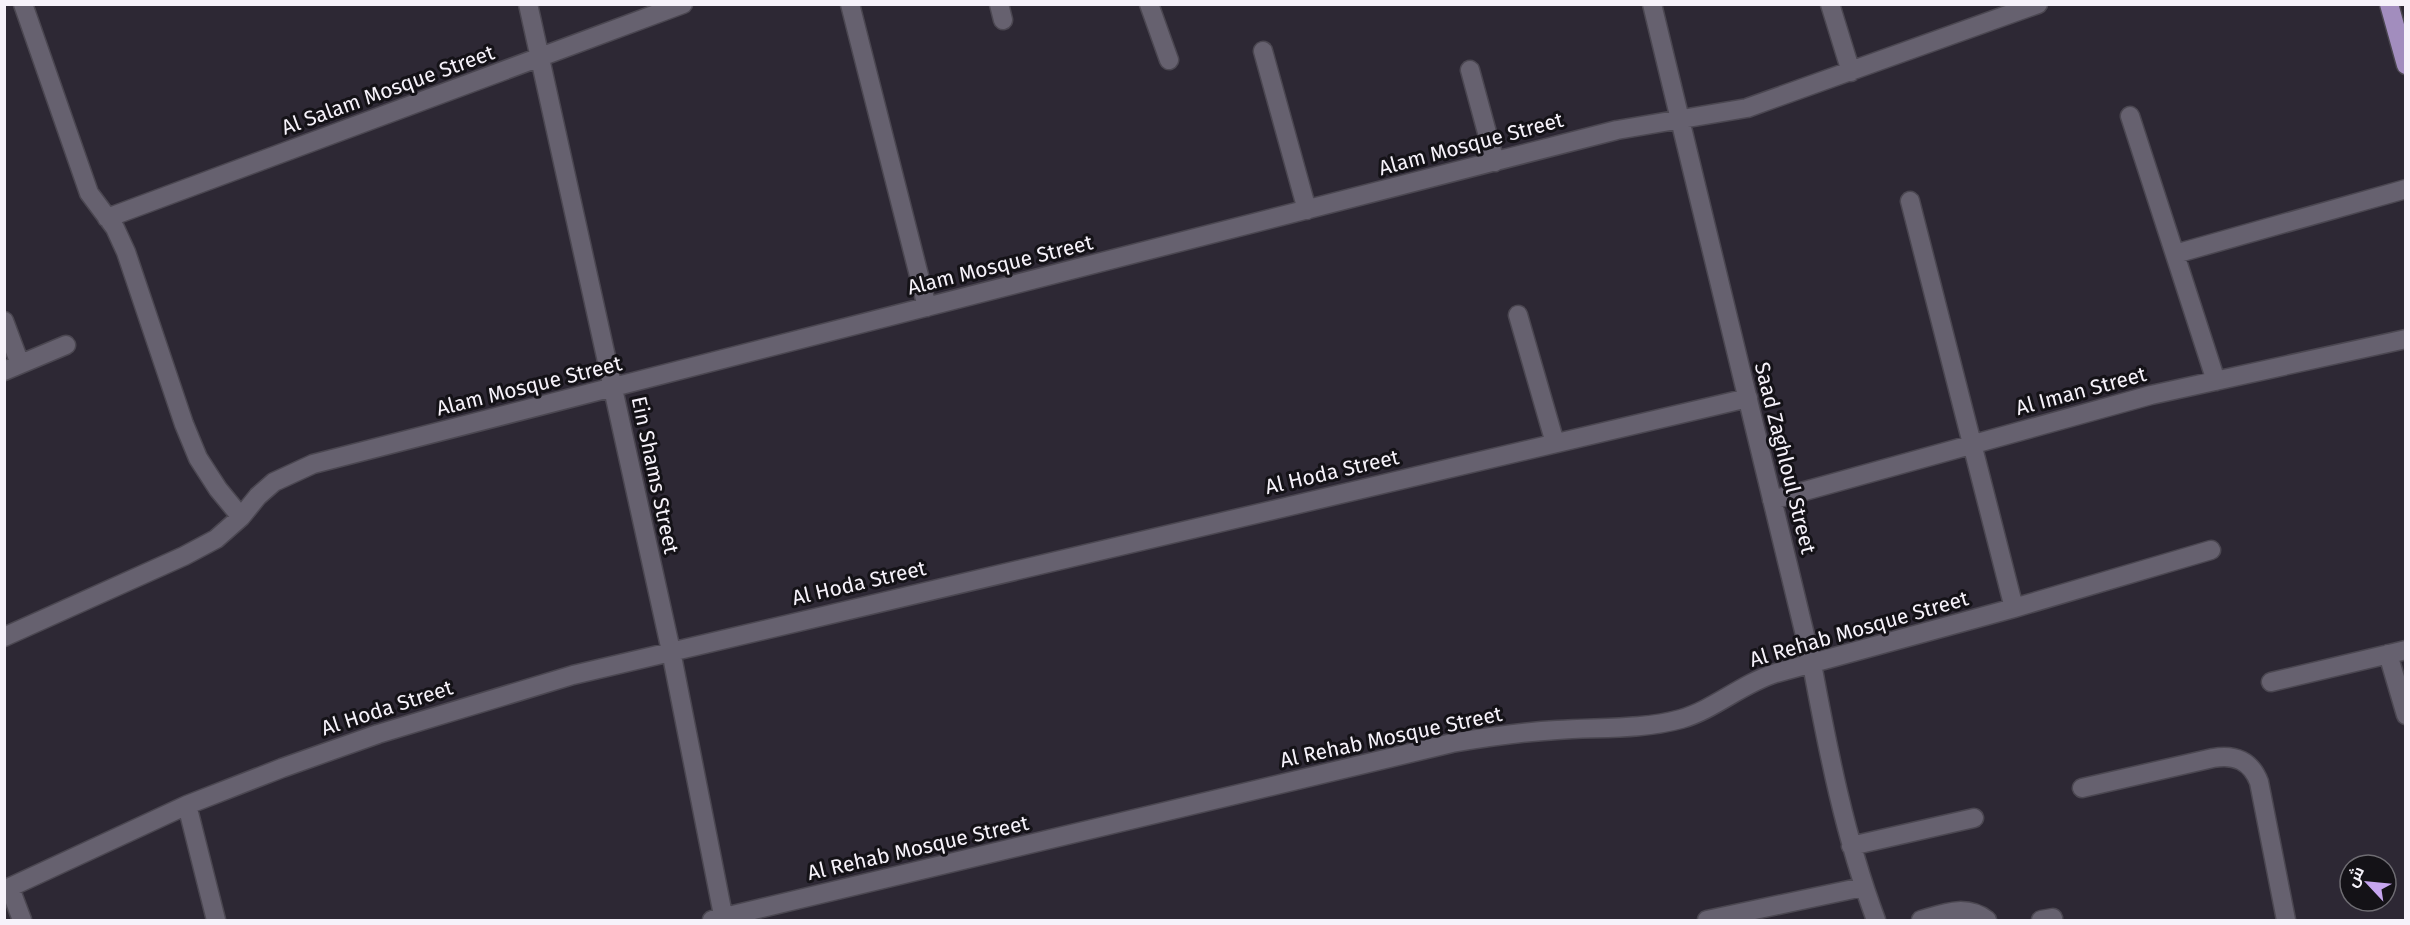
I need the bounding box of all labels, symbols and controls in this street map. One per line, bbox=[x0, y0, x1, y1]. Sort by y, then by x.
street label: Al Salam Mosque Street bbox=[278, 39, 498, 141]
street label: Alam Mosque Street bbox=[1376, 107, 1567, 181]
street label: Alam Mosque Street bbox=[905, 229, 1096, 301]
street label: Alam Mosque Street bbox=[434, 350, 625, 422]
street label: Saad Zaghloul Street bbox=[1749, 359, 1821, 557]
street label: Al Iman Street bbox=[2013, 361, 2150, 421]
street label: Ein Shams Street bbox=[626, 394, 684, 557]
street label: Al Hoda Street bbox=[1262, 444, 1402, 500]
street label: Al Hoda Street bbox=[789, 555, 929, 611]
street label: Al Rehab Mosque Street bbox=[1747, 585, 1972, 673]
street label: Al Hoda Street bbox=[318, 674, 456, 742]
street label: Al Rehab Mosque Street bbox=[1278, 701, 1505, 773]
street label: Al Rehab Mosque Street bbox=[805, 810, 1032, 886]
north arrow bbox=[2338, 853, 2398, 913]
text: ش bbox=[2342, 863, 2368, 890]

